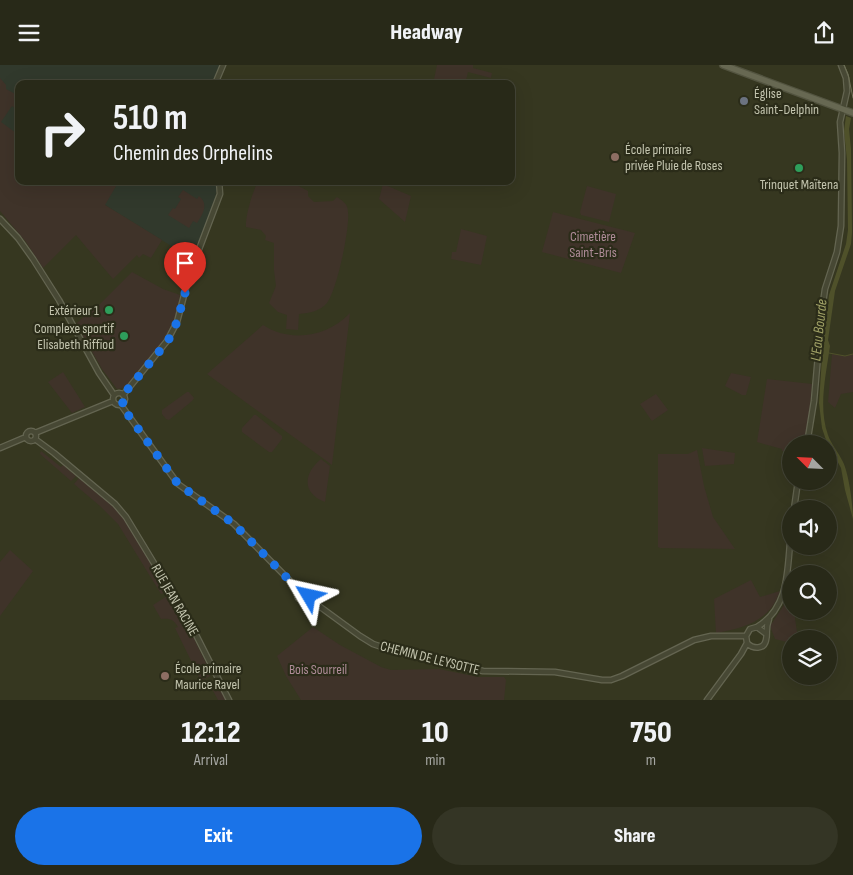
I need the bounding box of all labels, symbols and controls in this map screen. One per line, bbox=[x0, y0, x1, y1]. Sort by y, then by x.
icon: menu bbox=[15, 19, 43, 47]
text: Headway bbox=[390, 19, 463, 46]
icon: share bbox=[810, 19, 838, 47]
place label: Église Saint-Delphin bbox=[754, 85, 819, 118]
marker: Église Saint-Delphin bbox=[738, 95, 750, 107]
text: 510 m bbox=[113, 97, 187, 140]
icon: right bbox=[30, 100, 95, 165]
text: Chemin des Orphelins bbox=[113, 140, 273, 167]
place label: École primaire privée Pluie de Roses bbox=[625, 141, 723, 174]
marker: École primaire privée Pluie de Roses bbox=[609, 151, 621, 163]
marker: Trinquet Maïtena bbox=[793, 162, 805, 174]
place label: Trinquet Maïtena bbox=[760, 176, 838, 193]
park label: Cimetière Saint-Bris bbox=[569, 228, 617, 261]
pin bbox=[164, 242, 206, 293]
icon: arrive bbox=[171, 249, 199, 277]
water label: L'Eau Bourde bbox=[806, 298, 832, 362]
place label: Extérieur 1 bbox=[49, 302, 99, 319]
marker: Extérieur 1 bbox=[103, 304, 115, 316]
place label: Complexe sportif Elisabeth Riffiod bbox=[34, 320, 115, 353]
marker: Complexe sportif Elisabeth Riffiod bbox=[118, 330, 130, 342]
north arrow bbox=[782, 435, 838, 490]
map controls bbox=[782, 435, 837, 685]
button: sound bbox=[782, 500, 837, 555]
street label: RUE JEAN RACINE bbox=[148, 561, 202, 639]
button: search bbox=[782, 565, 837, 620]
position arrow bbox=[282, 569, 334, 621]
button: layers bbox=[782, 630, 837, 685]
street label: CHEMIN DE LEYSOTTE bbox=[379, 637, 482, 679]
place label: École primaire Maurice Ravel bbox=[175, 660, 241, 693]
park label: Bois Sourreil bbox=[289, 661, 347, 678]
marker: École primaire Maurice Ravel bbox=[159, 670, 171, 682]
text: 12:12 bbox=[181, 715, 241, 751]
text: 10 bbox=[422, 715, 449, 751]
text: 750 bbox=[630, 715, 672, 751]
text: Arrival bbox=[194, 751, 228, 770]
text: min bbox=[425, 751, 445, 770]
text: m bbox=[646, 751, 656, 770]
button: Exit bbox=[15, 807, 422, 865]
button: Share bbox=[432, 807, 838, 865]

